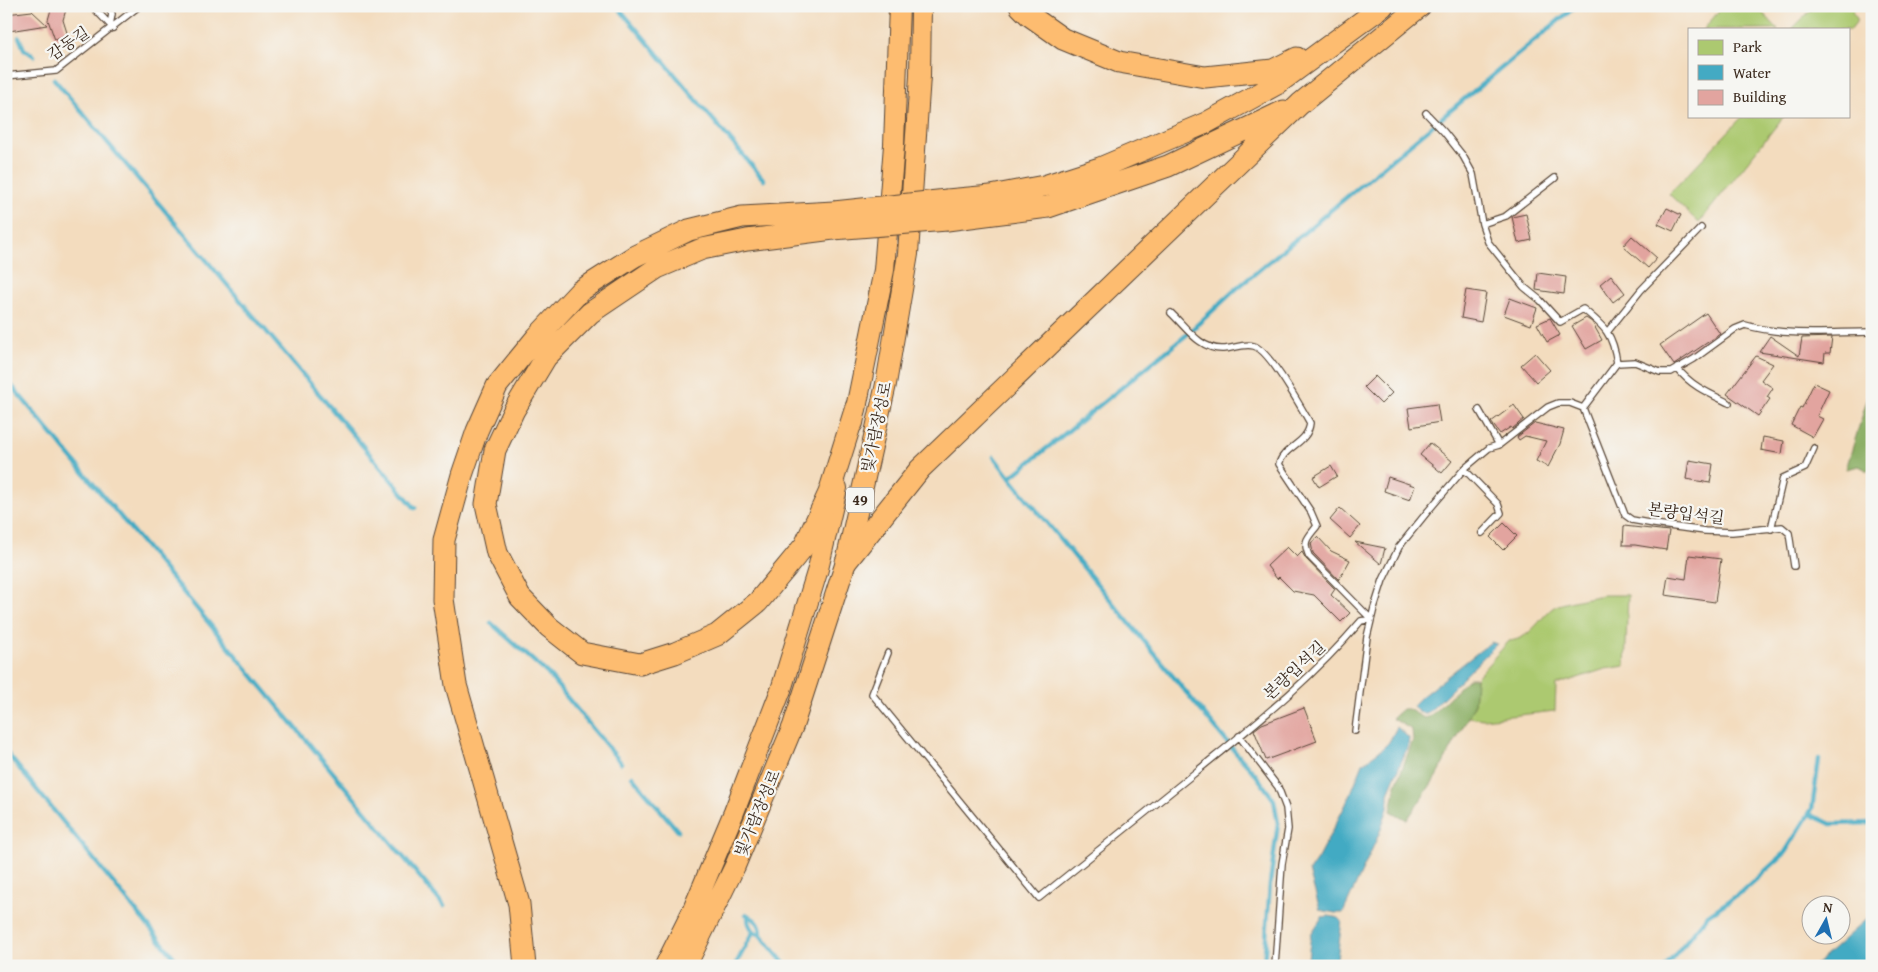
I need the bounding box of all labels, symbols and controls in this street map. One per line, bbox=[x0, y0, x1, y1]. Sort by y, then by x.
street label: 감동길 bbox=[42, 20, 94, 66]
legend bbox=[1688, 28, 1850, 118]
text: Park bbox=[1733, 36, 1762, 57]
text: Water bbox=[1733, 62, 1771, 83]
text: Building bbox=[1733, 86, 1787, 107]
street label: 빛가람장성로 bbox=[855, 379, 897, 475]
road number: 49 bbox=[846, 488, 874, 512]
street label: 본량입석길 bbox=[1646, 496, 1726, 530]
street label: 본량입석길 bbox=[1258, 635, 1330, 705]
street label: 빛가람장성로 bbox=[728, 765, 786, 860]
north arrow bbox=[1800, 894, 1850, 944]
text: N bbox=[1822, 897, 1834, 918]

